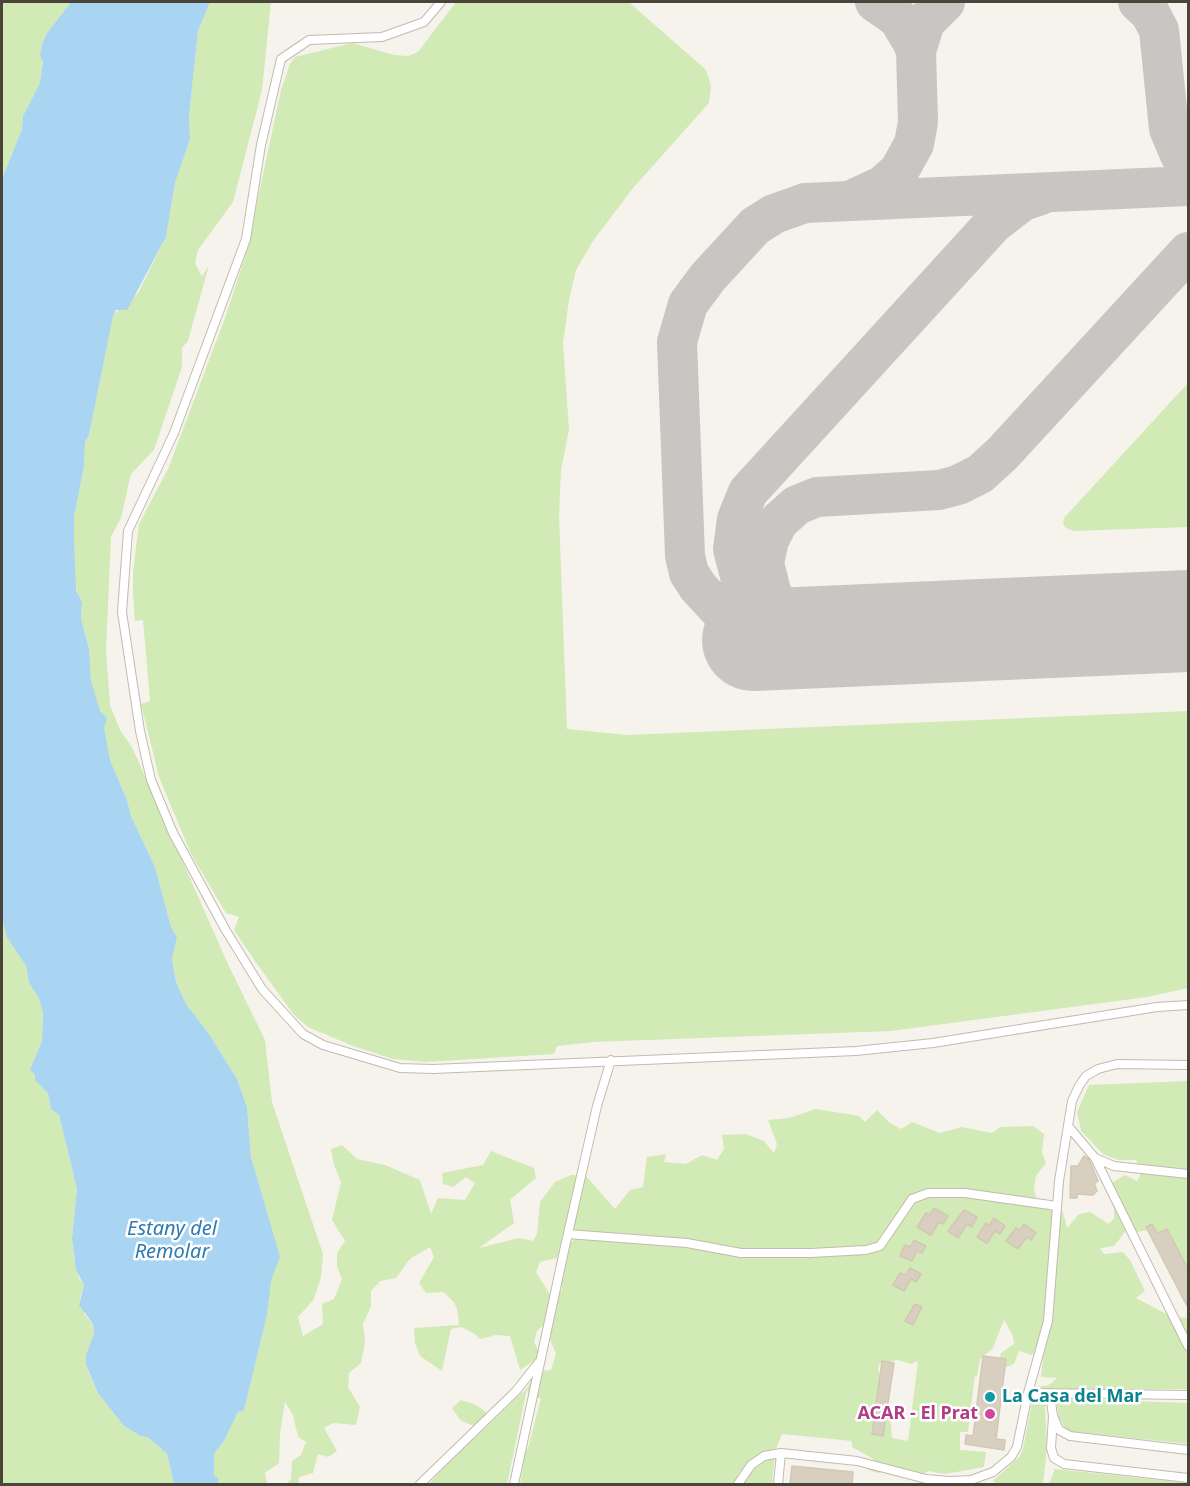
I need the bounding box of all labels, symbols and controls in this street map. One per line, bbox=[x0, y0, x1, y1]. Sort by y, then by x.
water label: Estany del Remolar bbox=[127, 1217, 217, 1264]
place label: La Casa del Mar bbox=[1002, 1386, 1142, 1408]
marker: La Casa del Mar bbox=[983, 1390, 997, 1404]
place label: ACAR - El Prat bbox=[857, 1403, 978, 1425]
marker: ACAR - El Prat bbox=[983, 1407, 997, 1421]

